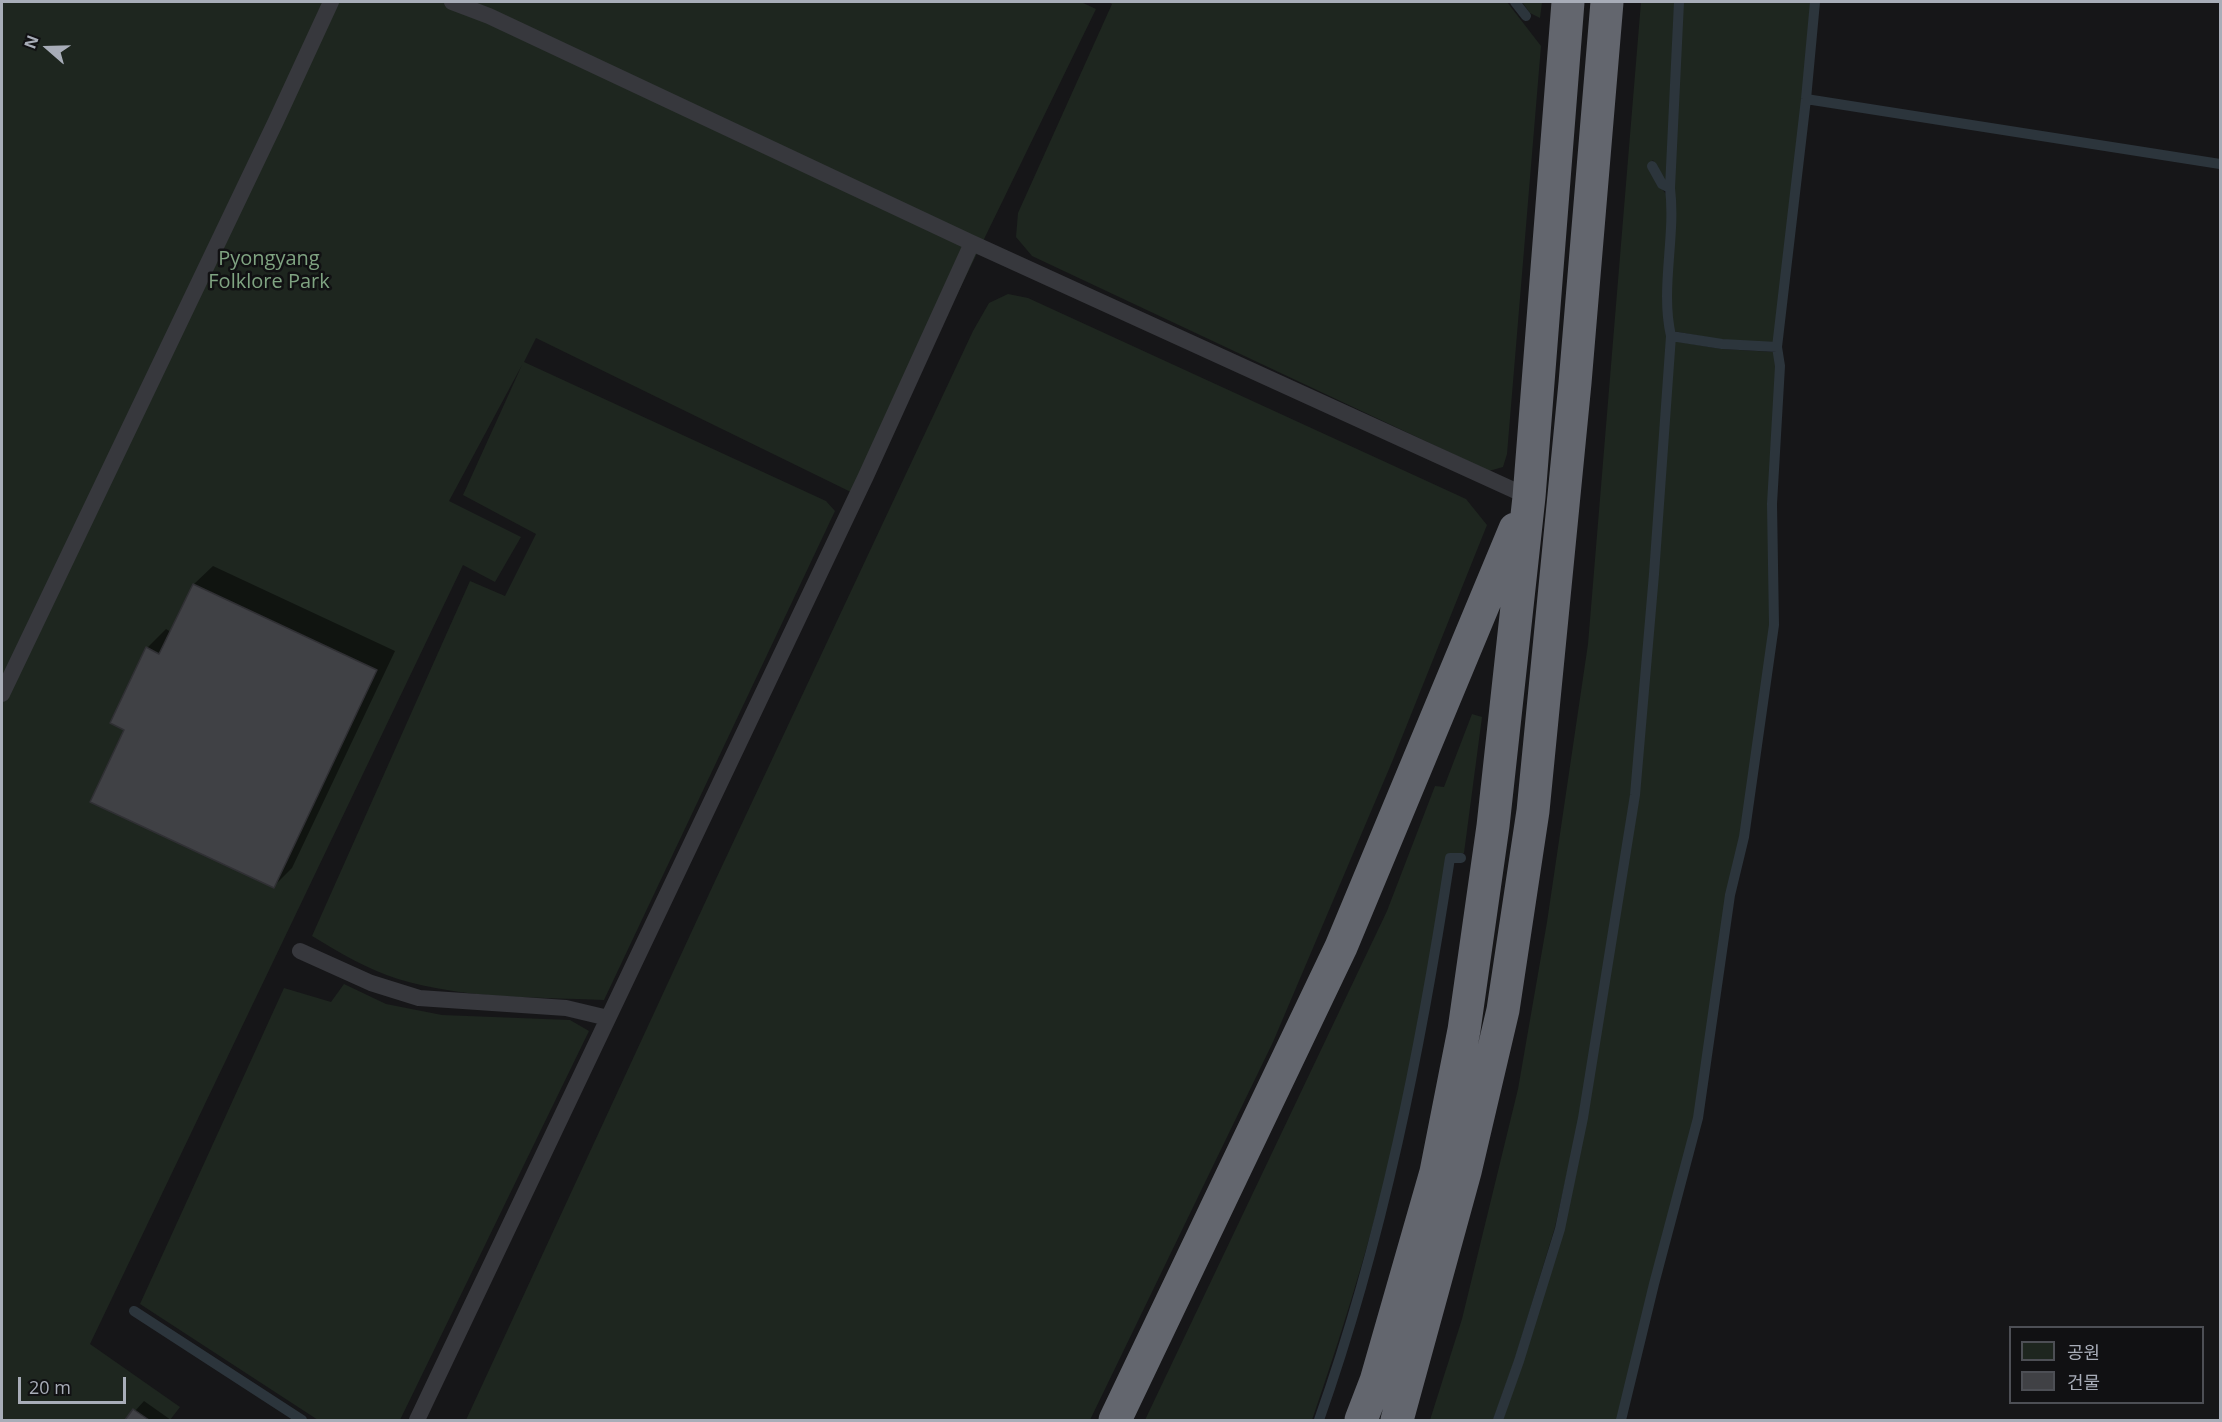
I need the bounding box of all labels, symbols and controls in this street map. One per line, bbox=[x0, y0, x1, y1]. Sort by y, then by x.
north arrow bbox=[18, 18, 78, 78]
text: N bbox=[19, 32, 44, 52]
park label: Pyongyang Folklore Park bbox=[208, 247, 330, 294]
legend bbox=[2009, 1326, 2204, 1404]
text: 공원 bbox=[2067, 1340, 2100, 1364]
scale bar bbox=[21, 1365, 129, 1403]
text: 건물 bbox=[2067, 1370, 2100, 1394]
text: 20 m bbox=[29, 1375, 71, 1399]

